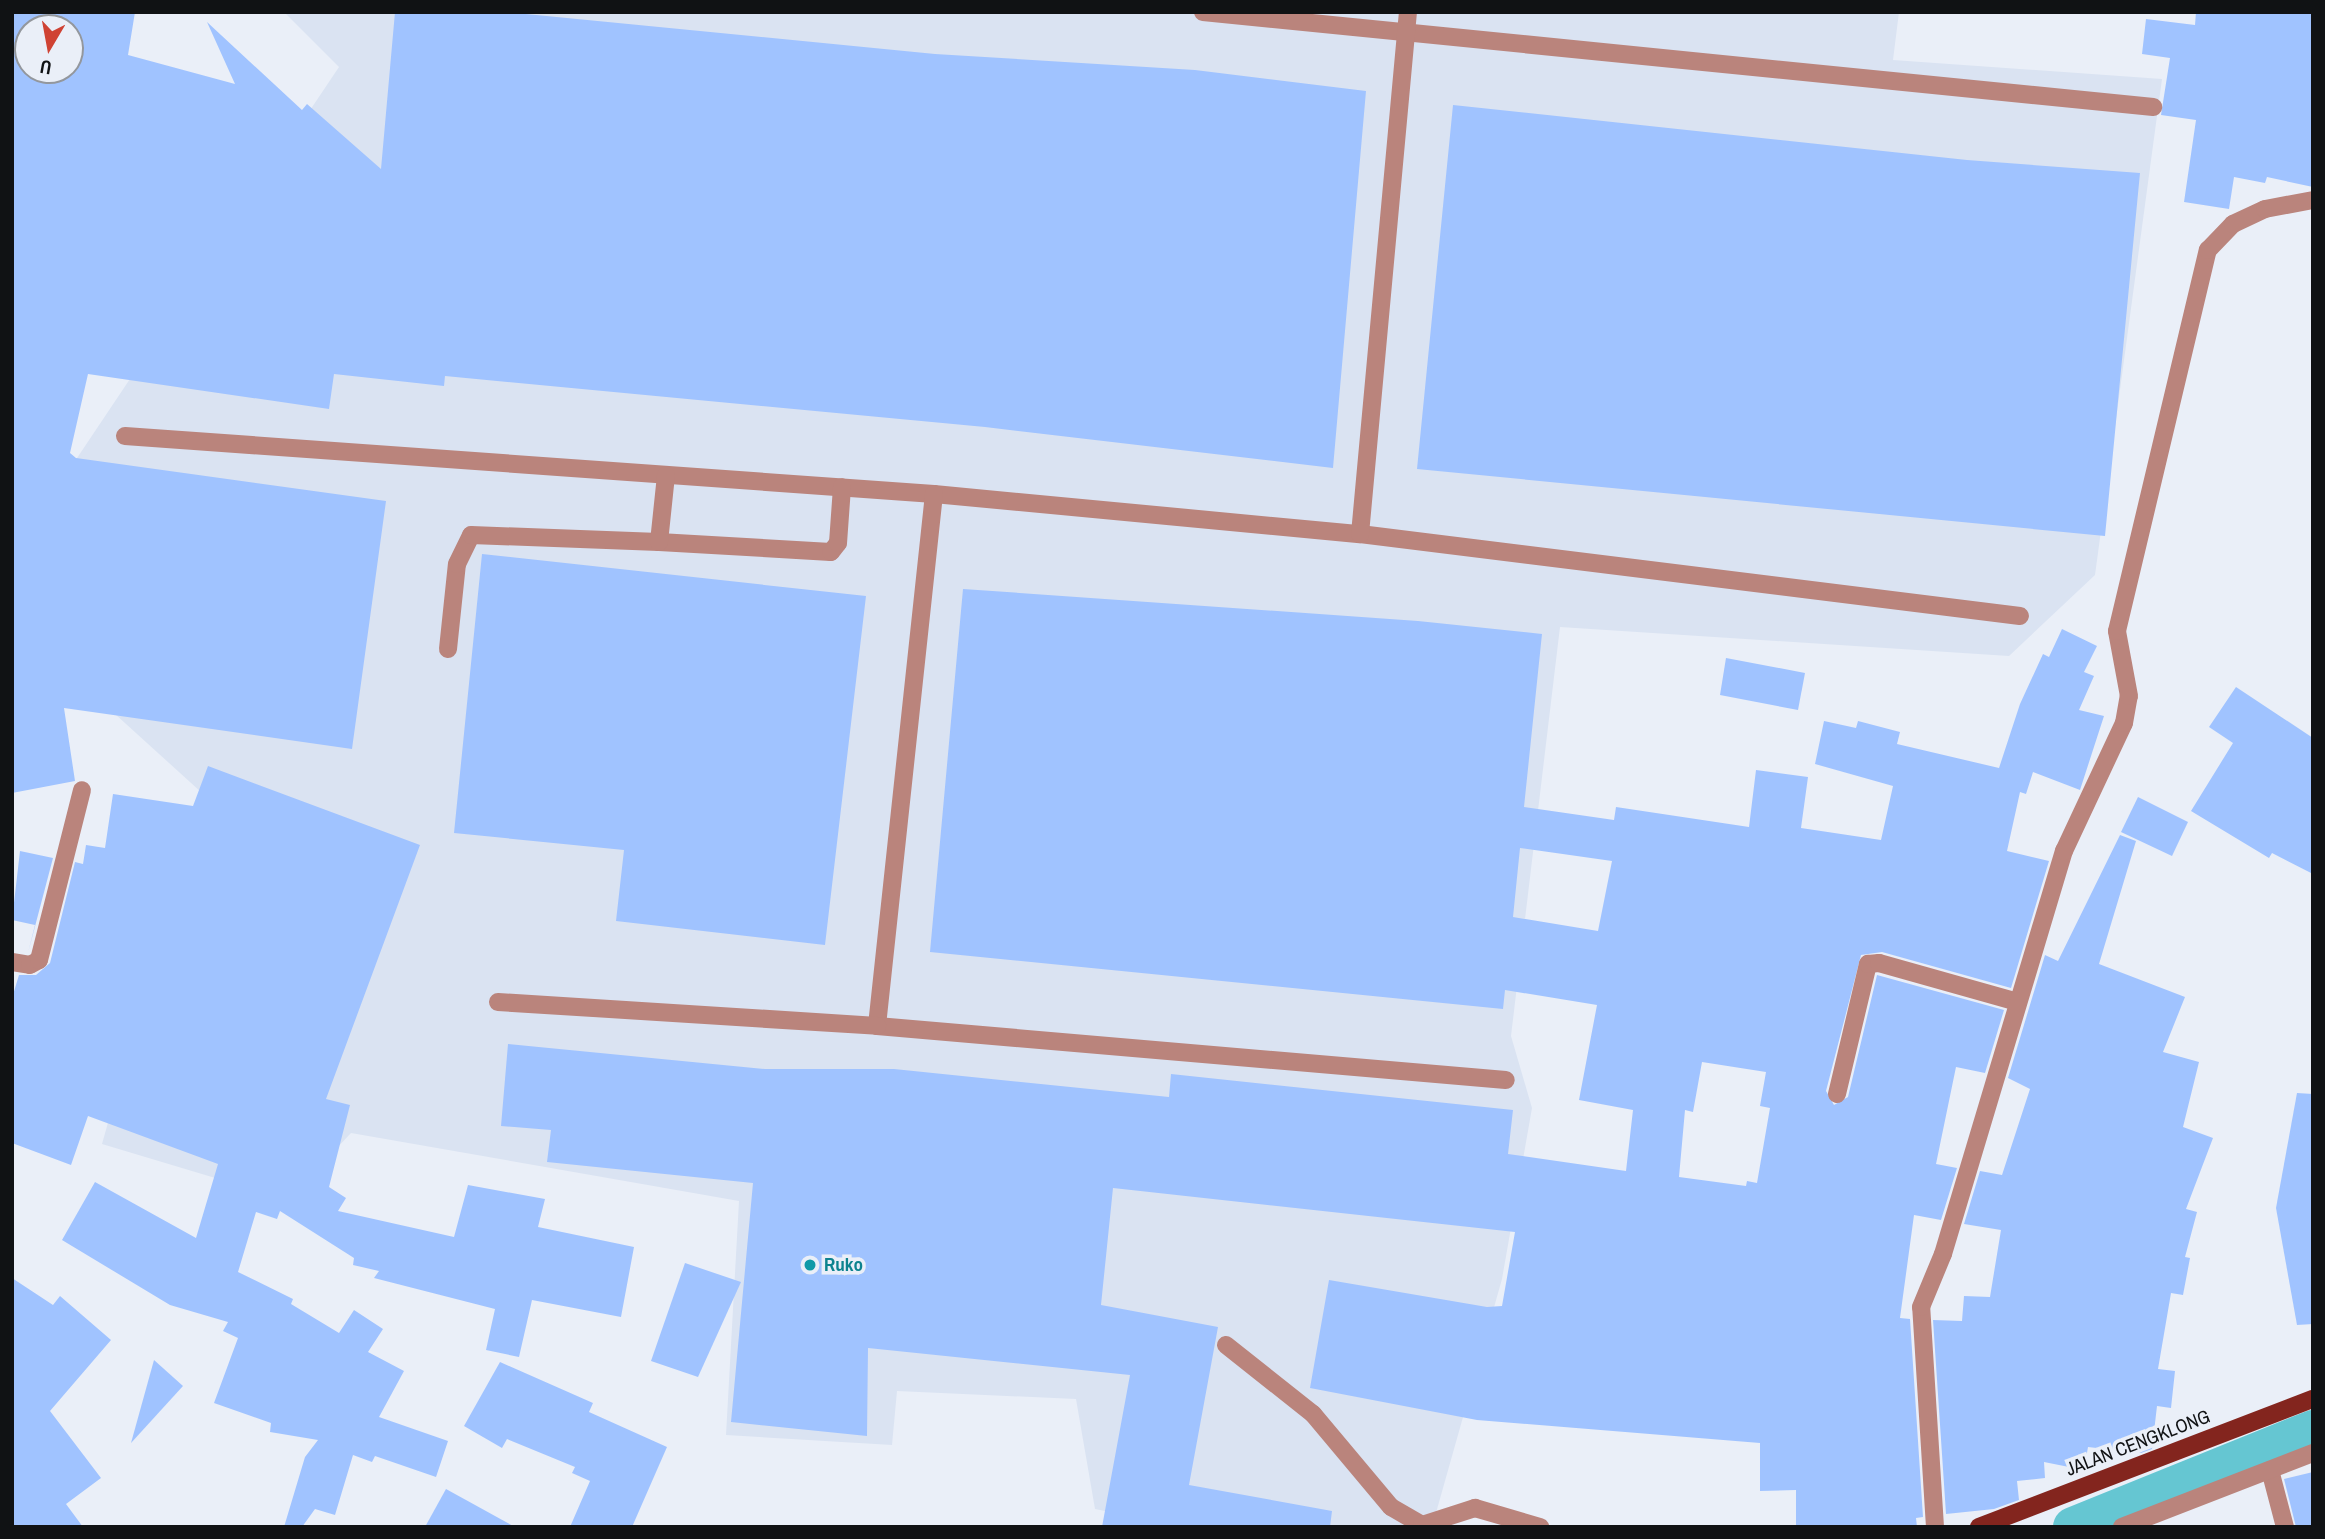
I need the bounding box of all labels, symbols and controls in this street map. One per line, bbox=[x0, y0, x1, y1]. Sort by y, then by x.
north arrow bbox=[14, 14, 84, 84]
text: U bbox=[38, 54, 53, 81]
place label: Ruko bbox=[824, 1254, 863, 1276]
marker: Ruko bbox=[802, 1257, 818, 1273]
street label: JALAN CENGKLONG bbox=[2063, 1405, 2213, 1481]

